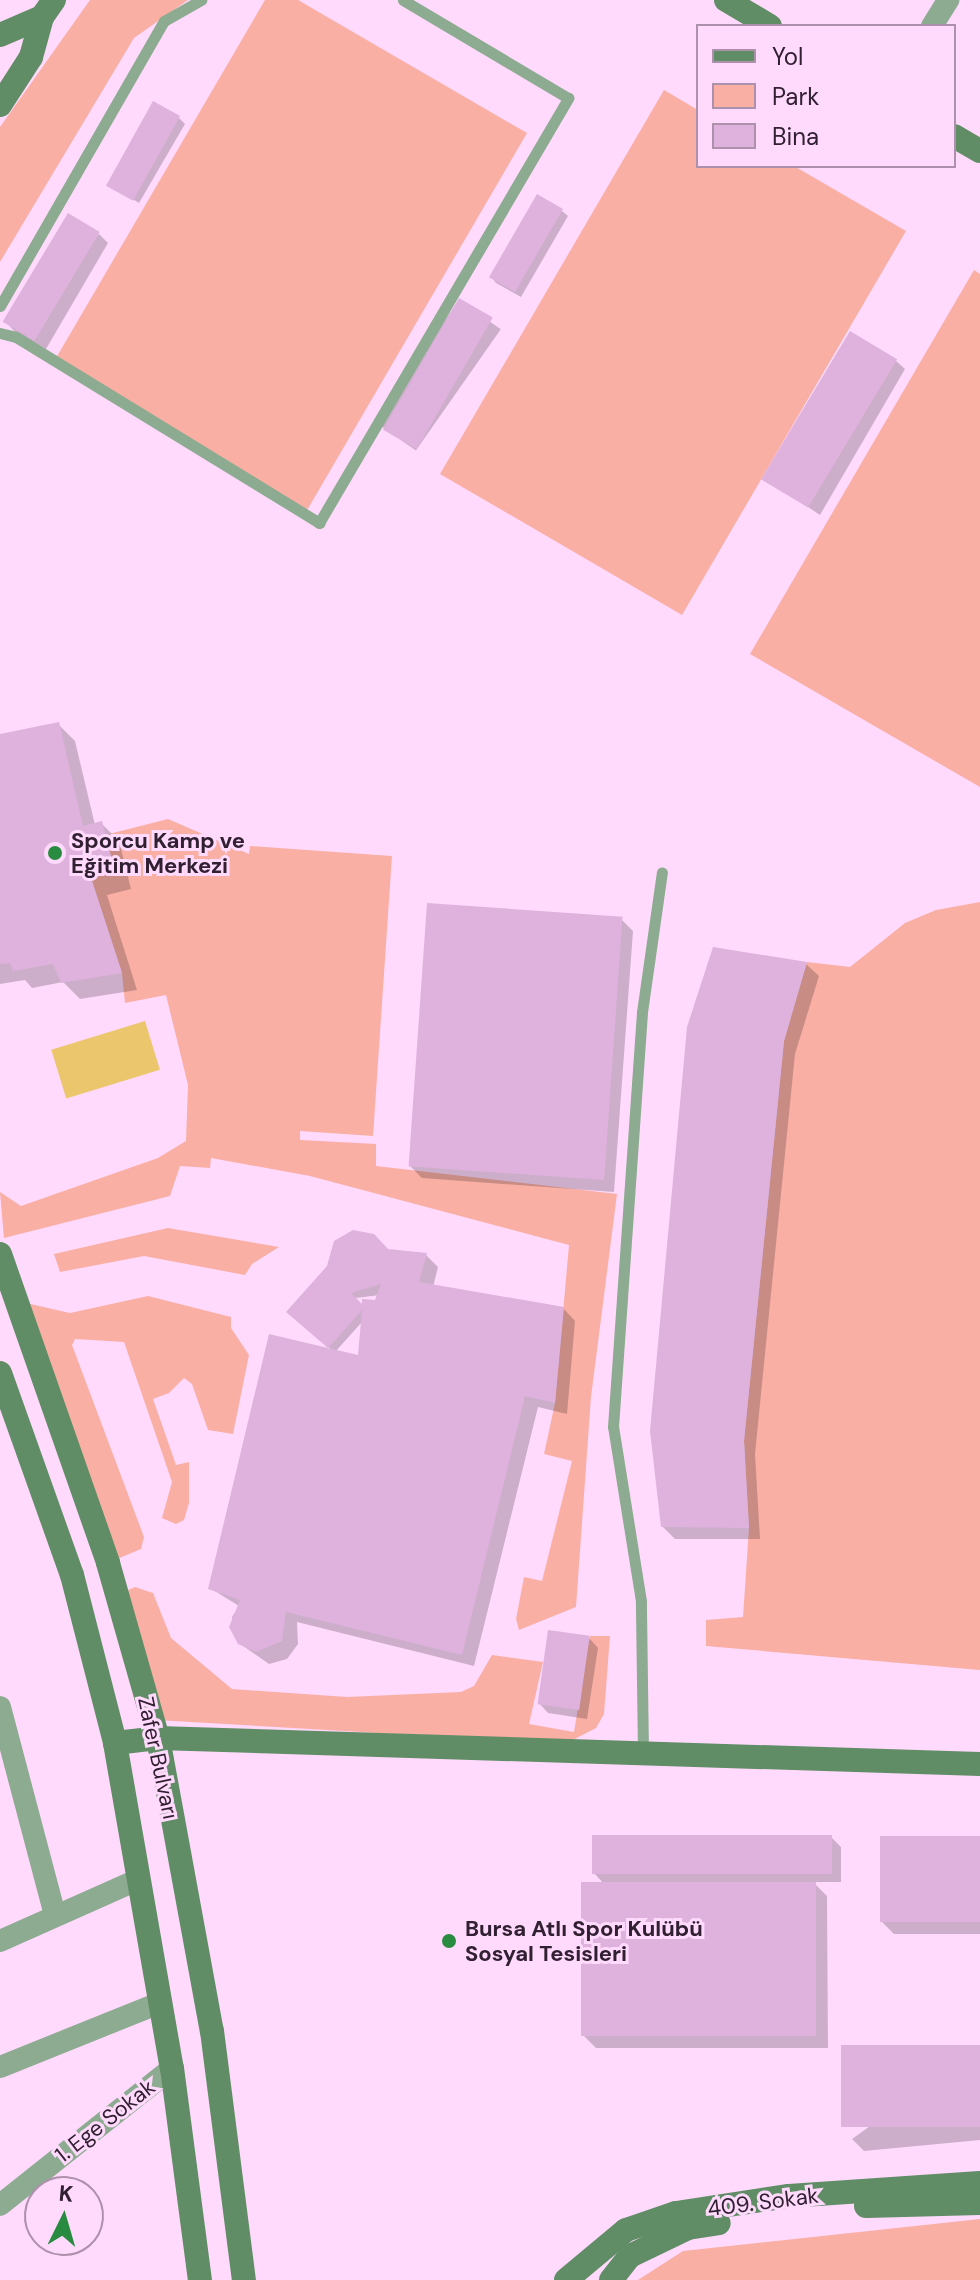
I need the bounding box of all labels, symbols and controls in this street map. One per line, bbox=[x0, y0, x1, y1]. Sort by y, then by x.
legend bbox=[696, 24, 956, 168]
text: Yol bbox=[772, 41, 803, 72]
text: Park bbox=[772, 81, 819, 112]
text: Bina bbox=[772, 121, 819, 152]
place label: Sporcu Kamp ve Eğitim Merkezi bbox=[71, 827, 245, 878]
marker: Sporcu Kamp ve Eğitim Merkezi bbox=[46, 844, 64, 862]
street label: Zafer Bulvarı bbox=[132, 1694, 184, 1822]
place label: Bursa Atlı Spor Kulübü Sosyal Tesisleri bbox=[465, 1915, 703, 1966]
marker: Bursa Atlı Spor Kulübü Sosyal Tesisleri bbox=[440, 1932, 458, 1950]
street label: 1. Ege Sokak bbox=[50, 2074, 160, 2168]
north arrow bbox=[24, 2176, 104, 2256]
text: K bbox=[58, 2179, 74, 2209]
street label: 409. Sokak bbox=[706, 2182, 820, 2222]

